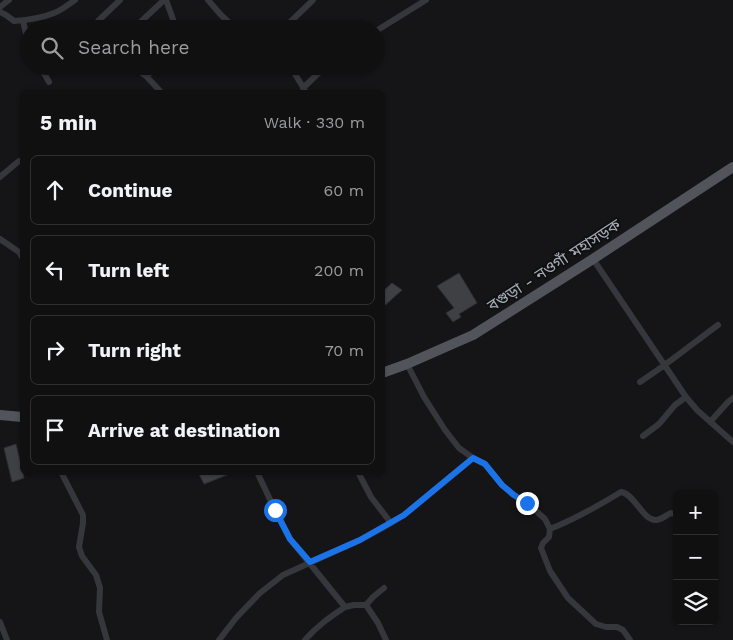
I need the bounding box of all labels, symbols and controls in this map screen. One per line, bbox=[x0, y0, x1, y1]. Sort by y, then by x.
search box bbox=[20, 20, 385, 75]
icon: search bbox=[38, 34, 66, 62]
text: Search here bbox=[78, 36, 189, 59]
text: 5 min bbox=[40, 110, 97, 135]
text: Walk · 330 m bbox=[264, 113, 365, 132]
icon: ahead bbox=[41, 176, 69, 204]
text: Continue bbox=[88, 179, 172, 202]
text: 60 m bbox=[324, 181, 364, 200]
street label: বগুড়া - নওগাঁ মহাসড়ক bbox=[483, 214, 625, 316]
icon: left bbox=[41, 256, 69, 284]
text: Turn left bbox=[88, 259, 169, 282]
text: 200 m bbox=[314, 261, 364, 280]
icon: right bbox=[41, 336, 69, 364]
text: Turn right bbox=[88, 339, 181, 362]
text: 70 m bbox=[325, 341, 364, 360]
icon: arrive bbox=[41, 416, 69, 444]
text: Arrive at destination bbox=[88, 419, 280, 442]
map controls bbox=[673, 490, 718, 625]
button: + bbox=[673, 490, 718, 535]
route end bbox=[516, 492, 539, 515]
route start bbox=[264, 499, 287, 522]
button: − bbox=[673, 535, 718, 580]
button: layers bbox=[673, 580, 718, 625]

